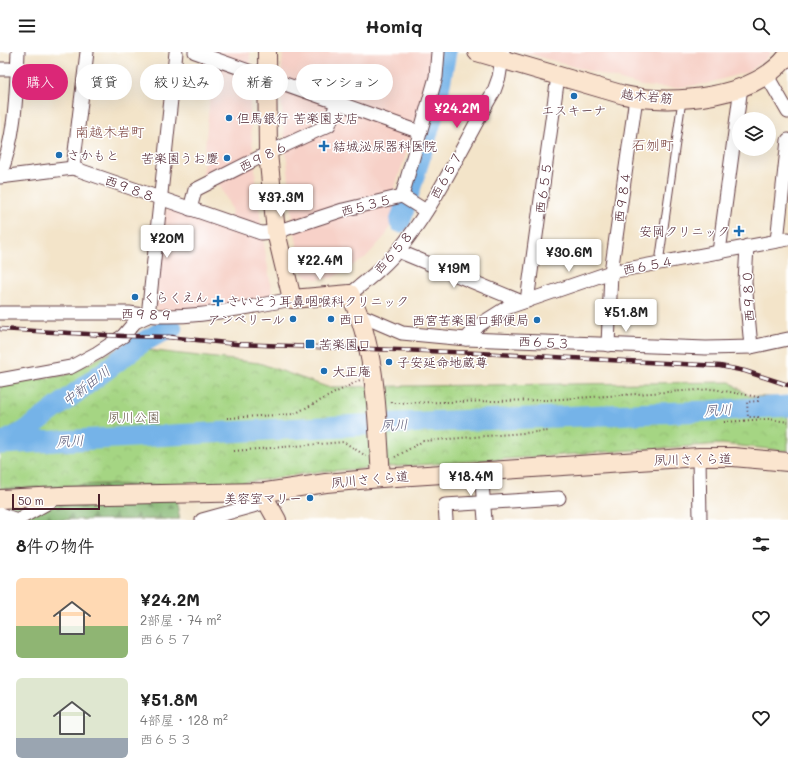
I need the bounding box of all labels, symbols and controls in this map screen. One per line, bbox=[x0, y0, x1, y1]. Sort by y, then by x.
text: Homiq bbox=[365, 14, 423, 38]
icon: menu bbox=[16, 15, 38, 37]
icon: search bbox=[750, 15, 772, 37]
chip: 購入 bbox=[12, 64, 68, 100]
chip: 賃貸 bbox=[76, 64, 132, 100]
chip: 絞り込み bbox=[140, 64, 224, 100]
chip: 新着 bbox=[232, 64, 288, 100]
chip: マンション bbox=[296, 64, 393, 100]
street label: 越木岩筋 bbox=[620, 84, 674, 107]
marker: エスキーナ bbox=[569, 91, 579, 101]
pin: ¥24.2M bbox=[424, 95, 490, 129]
text: ¥24.2M bbox=[434, 99, 480, 116]
place label: エスキーナ bbox=[541, 101, 607, 118]
place label: 但馬銀行 苦楽園支店 bbox=[237, 109, 358, 126]
map controls bbox=[732, 112, 776, 156]
button: layers bbox=[732, 112, 776, 156]
marker: 但馬銀行 苦楽園支店 bbox=[224, 113, 234, 123]
district label: 南越木岩町 bbox=[75, 122, 145, 141]
district label: 石刎町 bbox=[632, 135, 674, 154]
street label: 西９８６ bbox=[236, 137, 290, 175]
place label: 結城泌尿器科医院 bbox=[333, 137, 437, 154]
marker: 結城泌尿器科医院 bbox=[318, 140, 330, 152]
place label: さかもと bbox=[67, 146, 119, 163]
street label: 西６５７ bbox=[426, 148, 466, 202]
place label: 苦楽園うお慶 bbox=[141, 149, 219, 166]
marker: さかもと bbox=[54, 150, 64, 160]
marker: 苦楽園うお慶 bbox=[222, 153, 232, 163]
street label: 西６５５ bbox=[530, 161, 555, 215]
street label: 西９８４ bbox=[609, 170, 634, 224]
street label: 西９８８ bbox=[103, 171, 158, 204]
pin: ¥37.3M bbox=[248, 184, 314, 218]
text: ¥37.3M bbox=[258, 188, 304, 205]
street label: 西５３５ bbox=[339, 190, 393, 219]
place label: 安岡クリニック bbox=[639, 222, 730, 239]
pin: ¥20M bbox=[143, 225, 191, 259]
marker: 安岡クリニック bbox=[733, 225, 745, 237]
street label: 西６５８ bbox=[369, 226, 416, 277]
text: ¥20M bbox=[150, 229, 184, 246]
pin: ¥30.6M bbox=[536, 239, 602, 273]
text: ¥30.6M bbox=[545, 243, 593, 260]
pin: ¥22.4M bbox=[287, 247, 353, 281]
text: ¥22.4M bbox=[297, 251, 343, 268]
street label: 西６５４ bbox=[621, 251, 675, 278]
pin: ¥19M bbox=[430, 255, 478, 289]
text: ¥19M bbox=[438, 259, 470, 276]
street label: 西９８０ bbox=[738, 270, 757, 322]
place label: くらくえん bbox=[143, 288, 208, 305]
marker: くらくえん bbox=[130, 292, 140, 302]
place label: さいとう耳鼻咽喉科クリニック bbox=[227, 292, 409, 309]
marker: さいとう耳鼻咽喉科クリニック bbox=[212, 295, 224, 307]
pin: ¥51.8M bbox=[593, 299, 659, 333]
text: ¥51.8M bbox=[604, 303, 648, 320]
street label: 西９８９ bbox=[121, 304, 173, 323]
place label: アンベリール bbox=[208, 310, 285, 327]
place label: 西口 bbox=[339, 310, 365, 327]
place label: 西宮苦楽園口郵便局 bbox=[412, 311, 529, 328]
marker: アンベリール bbox=[288, 314, 298, 324]
marker: 西口 bbox=[326, 314, 336, 324]
marker: 西宮苦楽園口郵便局 bbox=[532, 315, 542, 325]
street label: 西６５３ bbox=[518, 332, 570, 351]
place label: 苦楽園口 bbox=[319, 335, 371, 352]
marker: 苦楽園口 bbox=[304, 338, 316, 350]
place label: 子安延命地蔵尊 bbox=[397, 353, 488, 370]
marker: 子安延命地蔵尊 bbox=[384, 357, 394, 367]
water label: 中新田川 bbox=[58, 361, 114, 410]
place label: 大正庵 bbox=[332, 362, 371, 379]
marker: 大正庵 bbox=[319, 366, 329, 376]
water label: 夙川 bbox=[703, 399, 732, 420]
park label: 夙川公園 bbox=[108, 408, 160, 425]
water label: 夙川 bbox=[379, 414, 408, 435]
water label: 夙川 bbox=[55, 430, 84, 451]
street label: 夙川さくら道 bbox=[654, 449, 732, 468]
pin: ¥18.4M bbox=[438, 463, 504, 497]
street label: 夙川さくら道 bbox=[330, 467, 410, 490]
text: ¥18.4M bbox=[448, 467, 494, 484]
place label: 美容室マリー bbox=[224, 489, 302, 506]
scale bar bbox=[12, 492, 100, 511]
text: 50 m bbox=[18, 493, 44, 508]
marker: 美容室マリー bbox=[305, 493, 315, 503]
icon: filters bbox=[750, 533, 772, 555]
text: 8件の物件 bbox=[16, 534, 95, 556]
text: ¥24.2M bbox=[140, 588, 200, 610]
icon: home bbox=[48, 594, 96, 642]
icon: heart bbox=[750, 607, 772, 629]
text: 2部屋 · 74 m² bbox=[140, 611, 222, 628]
text: 西６５７ bbox=[140, 630, 192, 647]
text: ¥51.8M bbox=[140, 688, 198, 710]
icon: home bbox=[48, 694, 96, 742]
icon: heart bbox=[750, 707, 772, 729]
text: 4部屋 · 128 m² bbox=[140, 711, 228, 728]
text: 西６５３ bbox=[140, 730, 192, 747]

